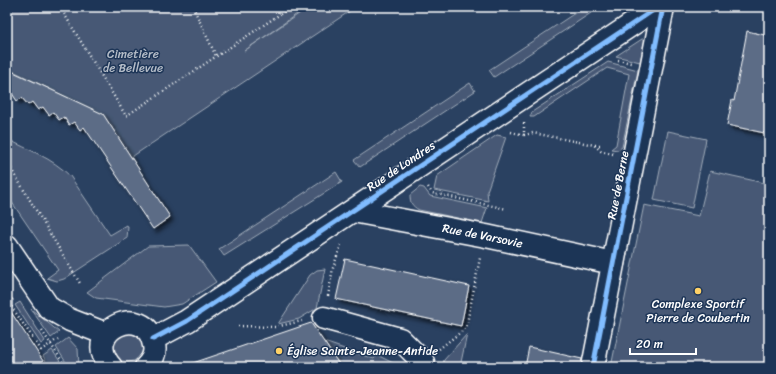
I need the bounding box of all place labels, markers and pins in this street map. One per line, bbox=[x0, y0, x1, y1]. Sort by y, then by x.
marker: Complexe Sportif Pierre de Coubertin bbox=[693, 286, 703, 296]
place label: Complexe Sportif Pierre de Coubertin bbox=[646, 293, 750, 329]
place label: Église Sainte-Jeanne-Antide bbox=[287, 340, 438, 362]
marker: Église Sainte-Jeanne-Antide bbox=[274, 346, 284, 356]

